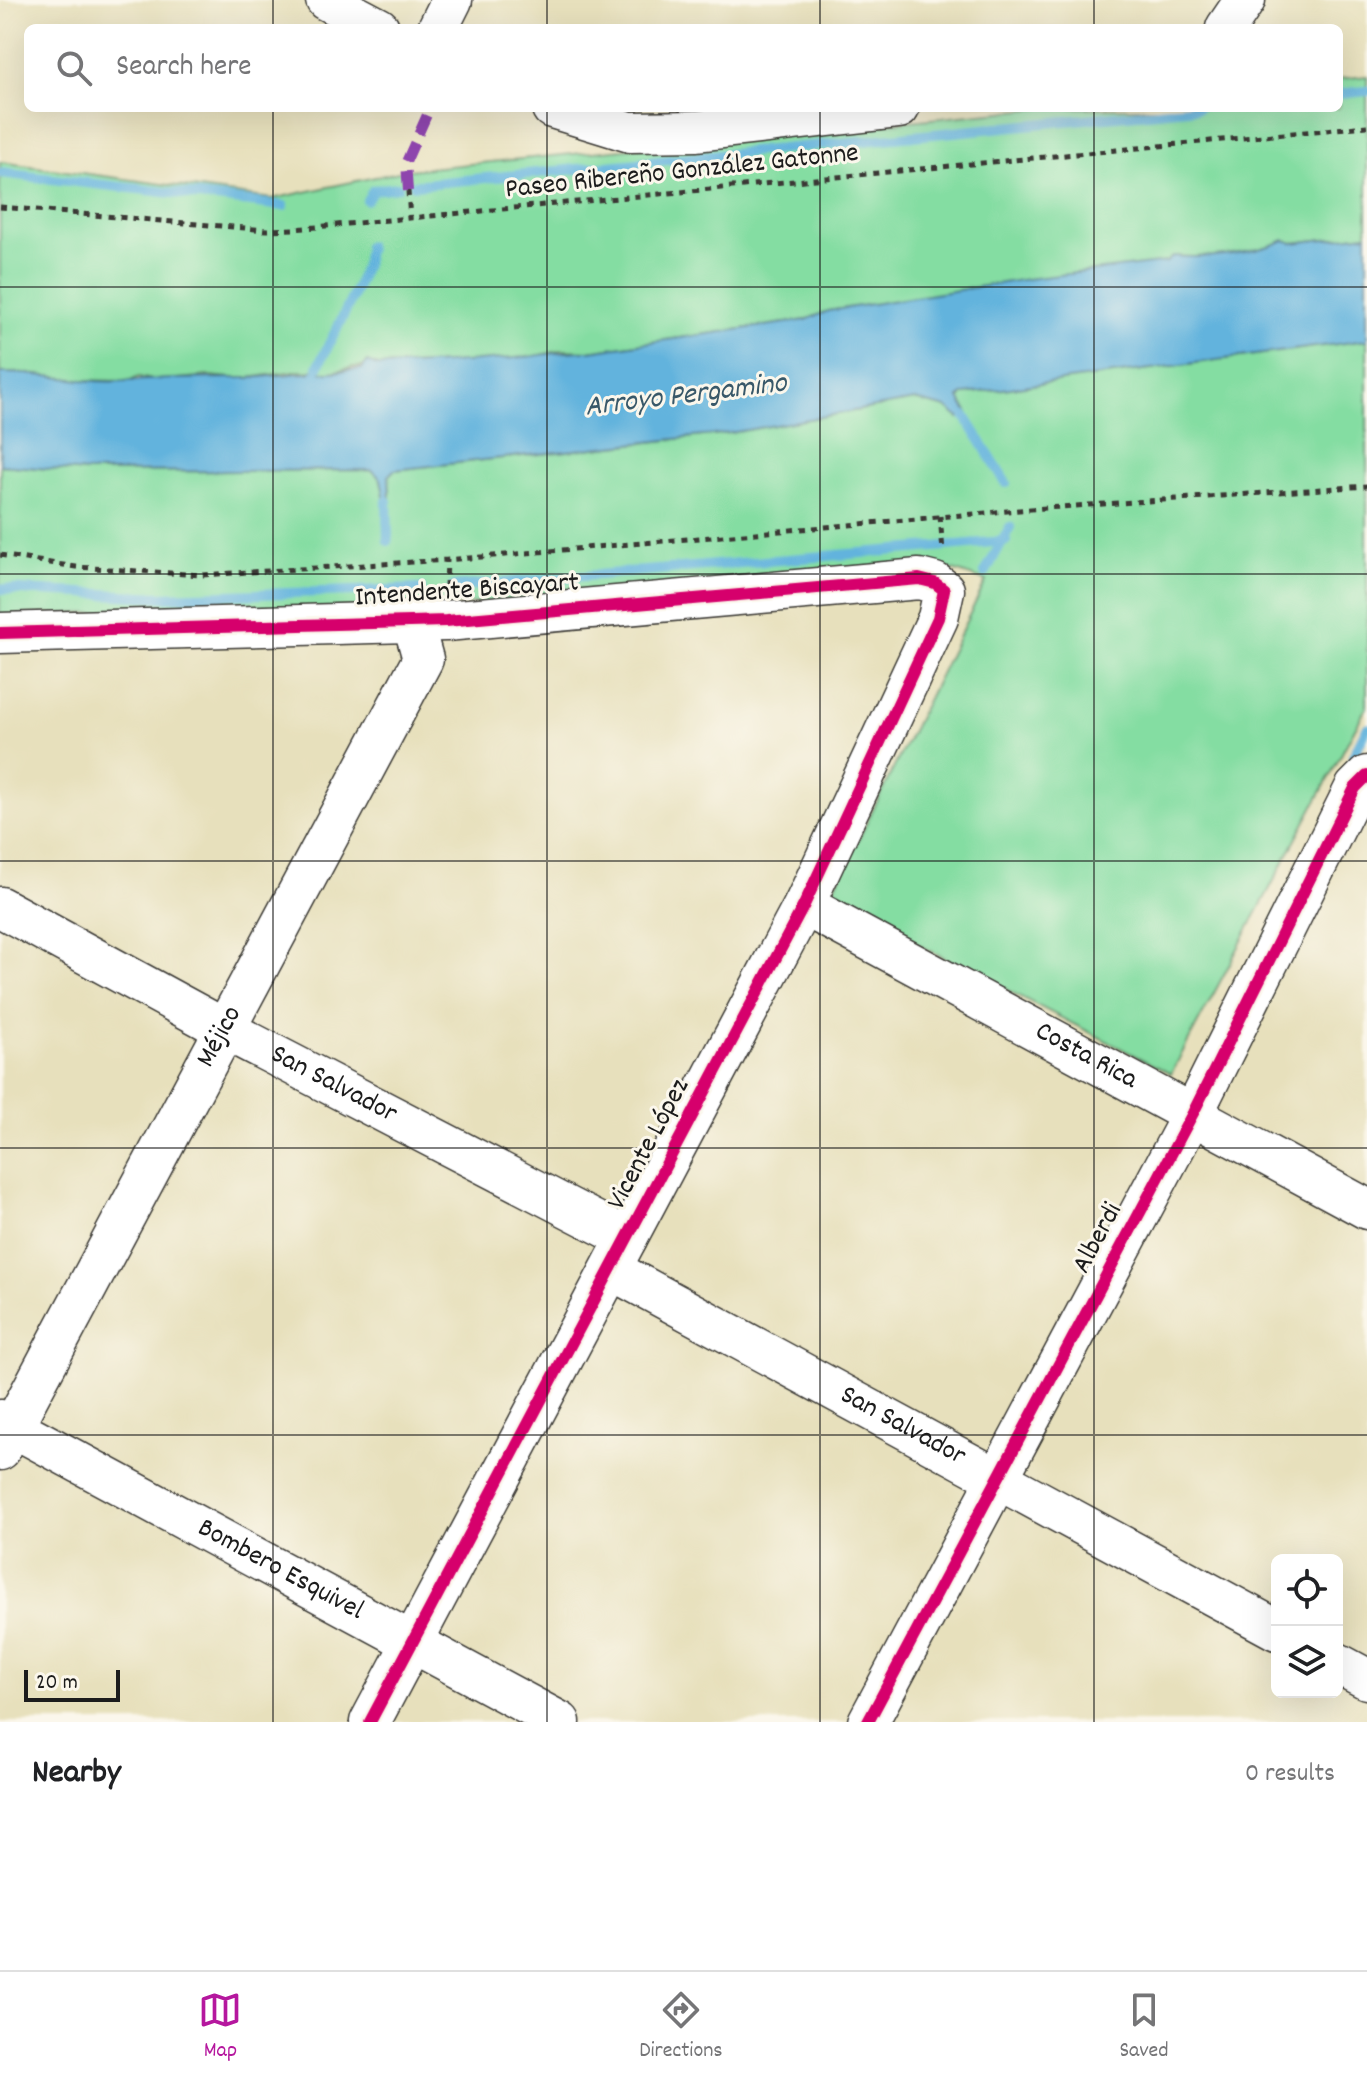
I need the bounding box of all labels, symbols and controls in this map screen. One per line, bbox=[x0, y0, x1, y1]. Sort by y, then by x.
search box bbox=[24, 24, 1343, 112]
icon: search bbox=[52, 46, 96, 90]
text: Search here bbox=[116, 47, 252, 90]
street label: Paseo Ribereño González Gatonne bbox=[503, 135, 861, 211]
water label: Arroyo Pergamino bbox=[583, 363, 791, 431]
street label: Intendente Biscayart bbox=[354, 564, 580, 620]
street label: Méjico bbox=[188, 999, 254, 1075]
street label: Costa Rica bbox=[1027, 1013, 1145, 1101]
street label: San Salvador bbox=[263, 1036, 404, 1135]
street label: Vicente López bbox=[599, 1072, 702, 1218]
street label: Alberdi bbox=[1064, 1196, 1134, 1282]
street label: San Salvador bbox=[832, 1377, 973, 1478]
street label: Bombero Esquivel bbox=[190, 1510, 370, 1632]
map controls bbox=[1271, 1554, 1343, 1698]
button: locate bbox=[1271, 1554, 1343, 1626]
button: layers bbox=[1271, 1626, 1343, 1698]
scale bar bbox=[24, 1666, 120, 1702]
text: 20 m bbox=[36, 1668, 78, 1699]
text: Nearby bbox=[32, 1750, 121, 1799]
text: 0 results bbox=[1245, 1756, 1335, 1793]
tab: Map bbox=[198, 1988, 242, 2067]
tab: Directions bbox=[639, 1988, 723, 2067]
tab: Saved bbox=[1119, 1988, 1169, 2067]

